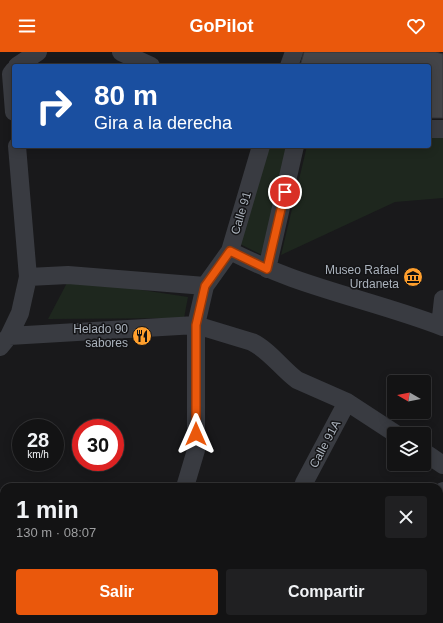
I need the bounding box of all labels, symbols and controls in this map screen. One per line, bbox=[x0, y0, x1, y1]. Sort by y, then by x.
icon: menu bbox=[16, 15, 38, 37]
icon: heart bbox=[405, 15, 427, 37]
text: GoPilot bbox=[190, 16, 254, 36]
icon: right bbox=[28, 80, 80, 132]
text: 80 m bbox=[94, 80, 158, 111]
text: Gira a la derecha bbox=[94, 113, 232, 133]
pin bbox=[268, 175, 302, 209]
icon: arrive bbox=[274, 181, 296, 203]
street label: Calle 91 bbox=[228, 190, 254, 236]
place label: Museo Rafael Urdaneta bbox=[325, 263, 399, 291]
museum icon: Museo Rafael Urdaneta bbox=[402, 266, 424, 288]
place label: Helado 90 sabores bbox=[73, 322, 128, 350]
restaurant icon: Helado 90 sabores bbox=[131, 325, 153, 347]
north arrow bbox=[387, 375, 431, 419]
map controls bbox=[387, 375, 431, 471]
position arrow bbox=[175, 413, 217, 455]
street label: Calle 91A bbox=[307, 418, 343, 470]
speed limit sign: 30 bbox=[72, 419, 124, 471]
button: layers bbox=[387, 427, 431, 471]
text: 28 bbox=[27, 429, 49, 451]
text: km/h bbox=[27, 449, 49, 460]
text: 1 min bbox=[16, 496, 79, 523]
button: close bbox=[385, 496, 427, 538]
text: 130 m · 08:07 bbox=[16, 525, 96, 540]
button: Salir bbox=[16, 569, 218, 615]
button: Compartir bbox=[226, 569, 427, 615]

